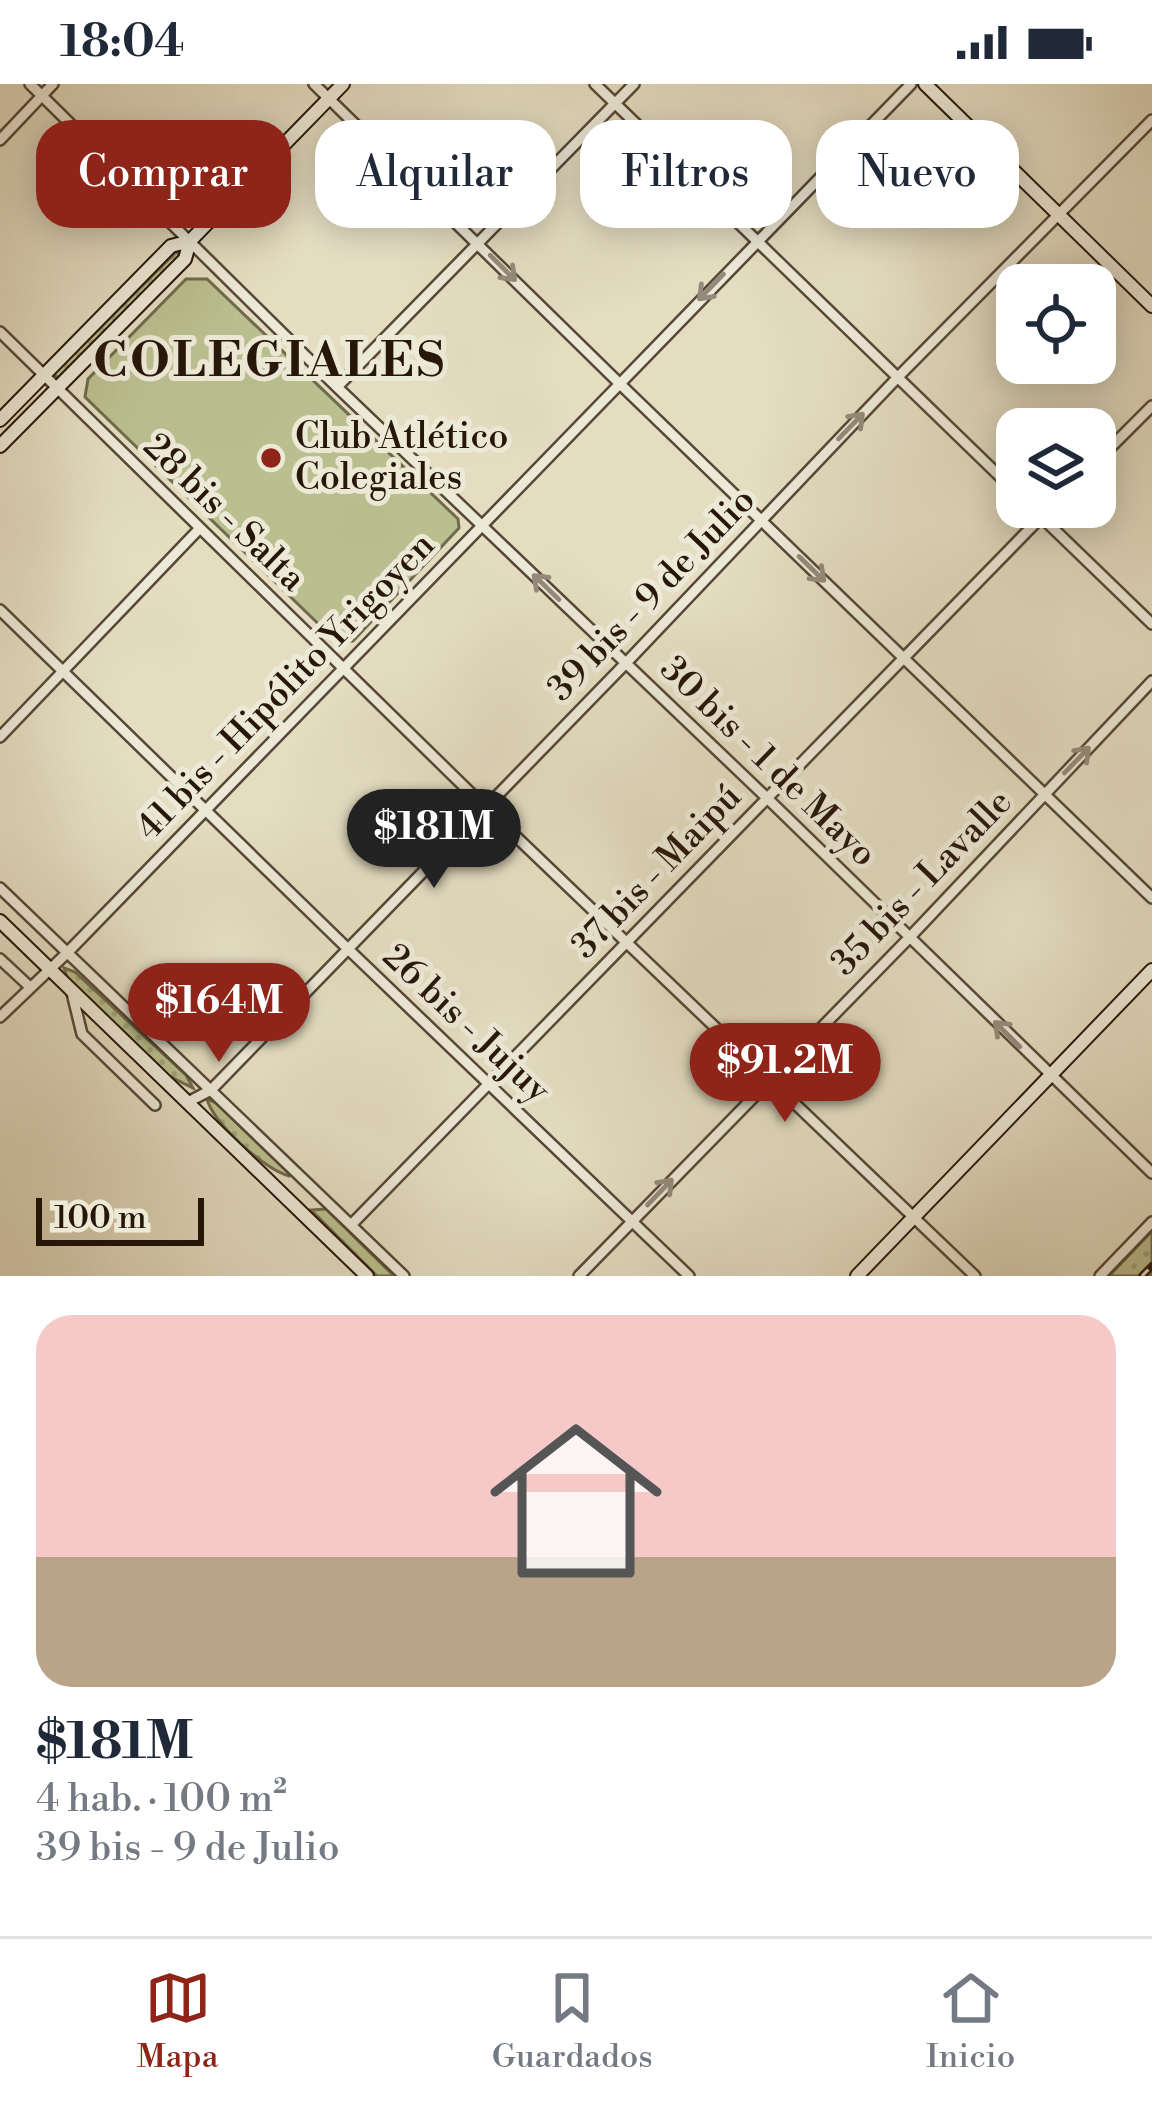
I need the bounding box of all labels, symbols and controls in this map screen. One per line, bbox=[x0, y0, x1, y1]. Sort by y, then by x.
text: 18:04 bbox=[60, 14, 185, 71]
chip: Comprar bbox=[36, 120, 291, 228]
chip: Alquilar bbox=[315, 120, 556, 228]
chip: Filtros bbox=[580, 120, 792, 228]
chip: Nuevo bbox=[816, 120, 1019, 228]
one-way arrow bbox=[488, 253, 517, 282]
map controls bbox=[996, 264, 1116, 528]
button: locate bbox=[996, 264, 1116, 384]
one-way arrow bbox=[697, 272, 726, 302]
district label: COLEGIALES bbox=[93, 332, 447, 392]
button: layers bbox=[996, 408, 1116, 528]
one-way arrow bbox=[837, 412, 865, 441]
place label: Club Atlético Colegiales bbox=[295, 415, 509, 501]
street label: 28 bis - Salta bbox=[133, 424, 315, 602]
marker: Club Atlético Colegiales bbox=[258, 445, 284, 471]
street label: 39 bis - 9 de Julio bbox=[538, 479, 766, 711]
street label: 41 bis - Hipólito Yrigoyen bbox=[127, 524, 445, 850]
one-way arrow bbox=[797, 555, 827, 583]
one-way arrow bbox=[532, 573, 562, 601]
street label: 30 bis - 1 de Mayo bbox=[650, 647, 886, 877]
one-way arrow bbox=[1062, 746, 1090, 775]
street label: 37 bis - Maipú bbox=[563, 775, 752, 969]
street label: 35 bis - Lavalle bbox=[822, 780, 1022, 986]
pin: $181M bbox=[350, 789, 518, 891]
text: $181M bbox=[374, 803, 494, 852]
street label: 26 bis - Jujuy bbox=[373, 935, 560, 1113]
pin: $164M bbox=[135, 963, 303, 1065]
text: $164M bbox=[155, 977, 283, 1026]
one-way arrow bbox=[993, 1020, 1022, 1048]
pin: $91.2M bbox=[687, 1023, 883, 1125]
text: $91.2M bbox=[717, 1037, 853, 1086]
one-way arrow bbox=[645, 1177, 674, 1207]
scale bar bbox=[36, 1192, 204, 1245]
text: 100 m bbox=[54, 1198, 147, 1239]
icon: home bbox=[468, 1393, 684, 1609]
text: $181M bbox=[36, 1711, 193, 1775]
text: 4 hab. · 100 m² bbox=[36, 1775, 287, 1824]
text: 39 bis - 9 de Julio bbox=[36, 1824, 340, 1873]
tab: Mapa bbox=[137, 1965, 218, 2078]
tab: Guardados bbox=[492, 1965, 653, 2078]
tab: Inicio bbox=[926, 1965, 1015, 2078]

